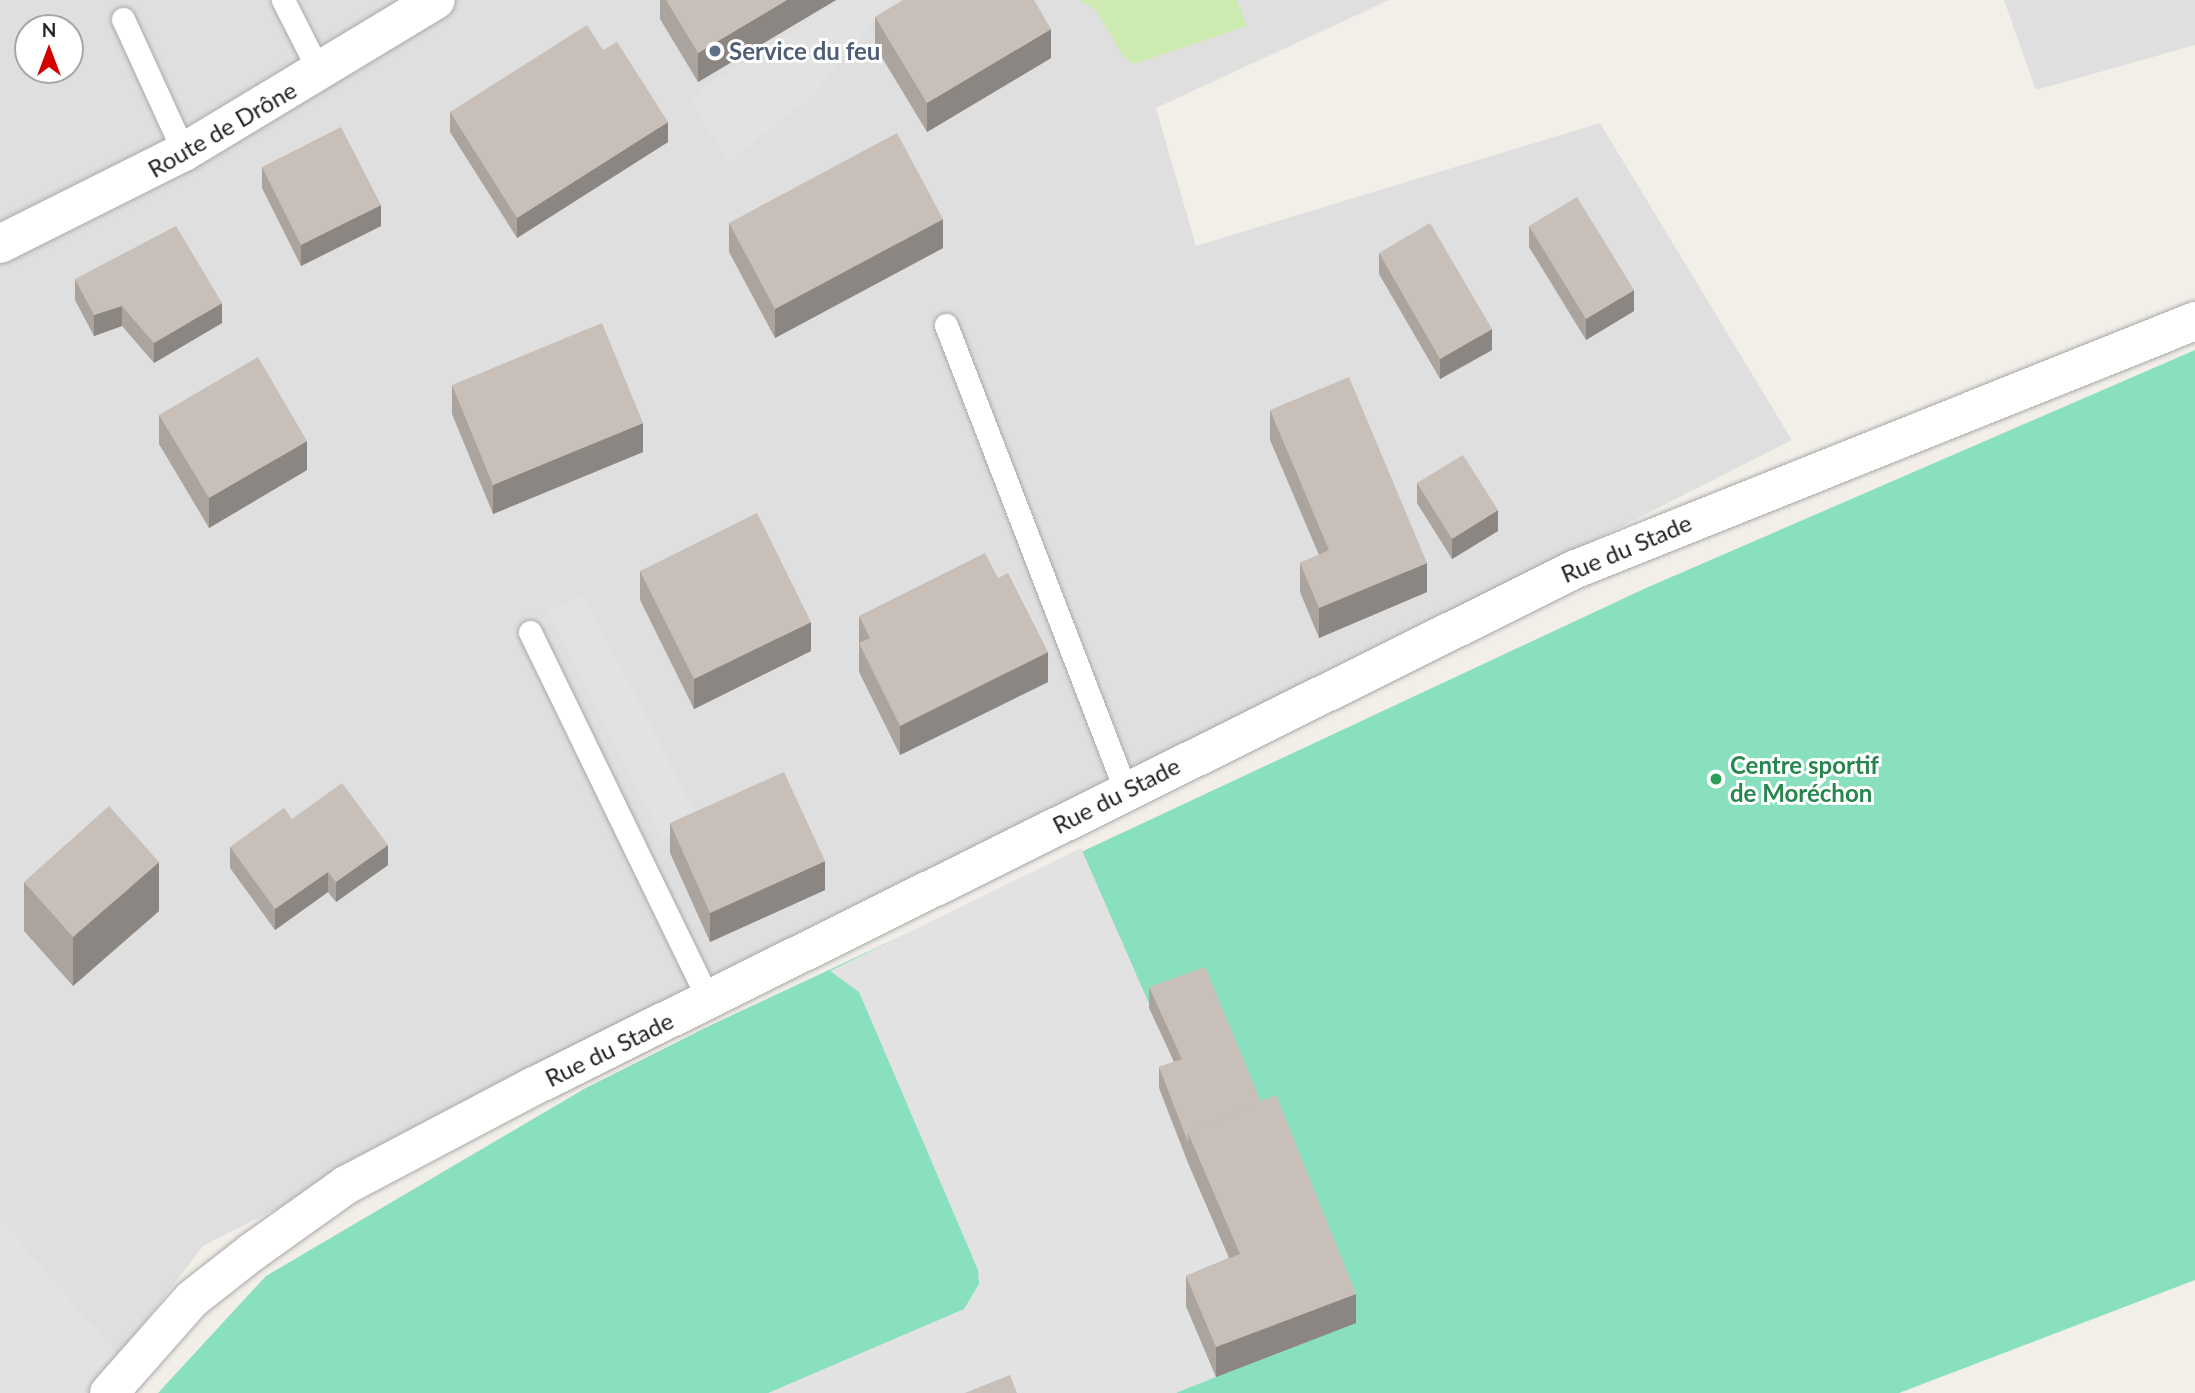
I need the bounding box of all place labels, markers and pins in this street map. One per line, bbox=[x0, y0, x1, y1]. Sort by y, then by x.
place label: Service du feu bbox=[729, 37, 880, 65]
marker: Service du feu bbox=[707, 43, 723, 59]
place label: Centre sportif de Moréchon bbox=[1730, 751, 1879, 807]
marker: Centre sportif de Moréchon bbox=[1708, 771, 1724, 787]

